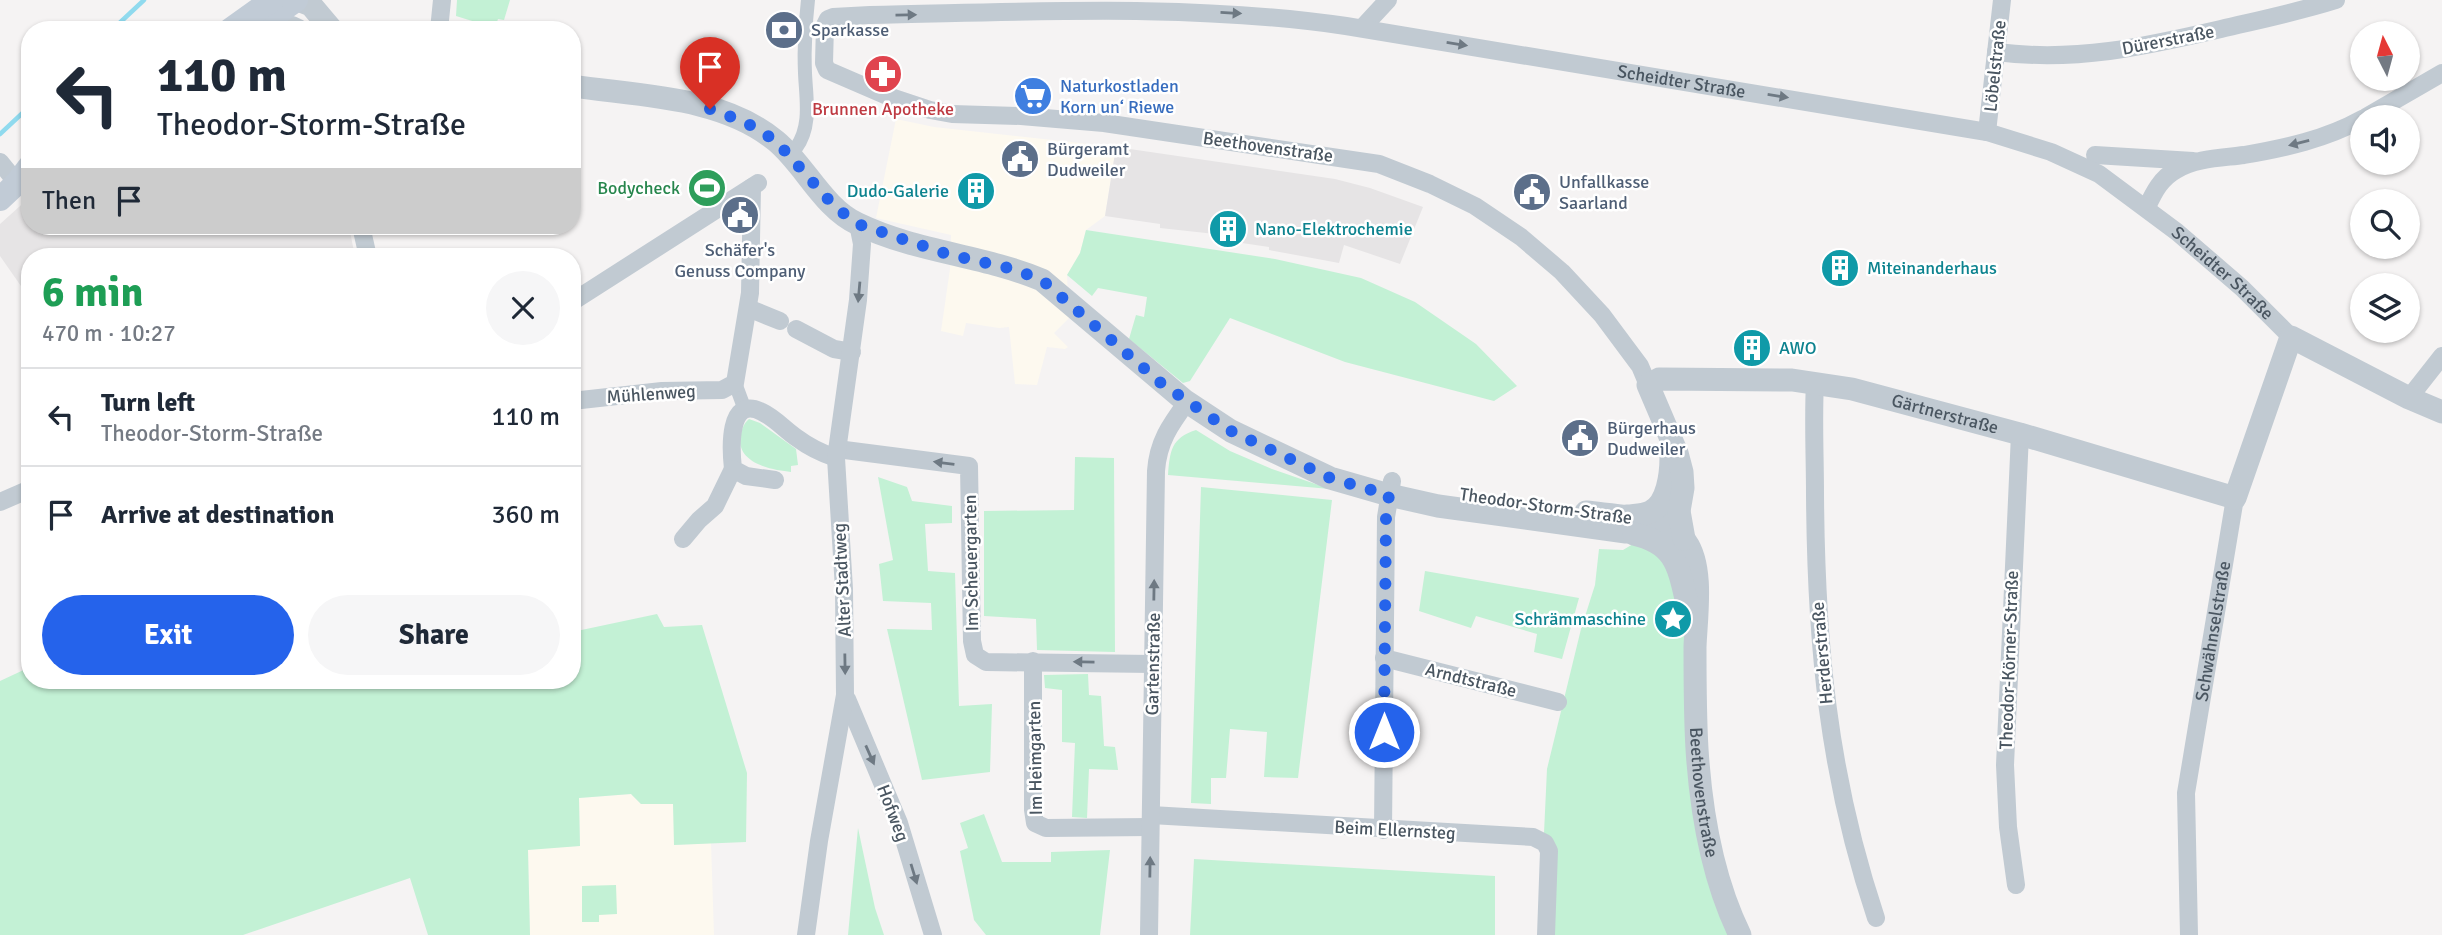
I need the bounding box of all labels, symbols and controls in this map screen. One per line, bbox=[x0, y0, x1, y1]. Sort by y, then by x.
one-way arrow bbox=[1221, 8, 1243, 19]
bank icon: Sparkasse bbox=[763, 9, 805, 51]
one-way arrow bbox=[895, 9, 917, 20]
place label: Sparkasse bbox=[811, 19, 889, 41]
street label: Löbelstraße bbox=[1979, 19, 2011, 113]
street label: Dürerstraße bbox=[2120, 20, 2216, 60]
north arrow bbox=[2350, 21, 2420, 91]
map controls bbox=[2350, 21, 2420, 343]
pin bbox=[680, 37, 740, 109]
one-way arrow bbox=[1446, 39, 1468, 50]
text: 110 m bbox=[157, 45, 287, 105]
icon: arrive bbox=[691, 48, 729, 86]
icon: left bbox=[42, 49, 133, 140]
pharmacy icon: Brunnen Apotheke bbox=[862, 53, 904, 95]
street label: Scheidter Straße bbox=[1616, 60, 1747, 103]
supermarket icon: Naturkostladen Korn un‘ Riewe bbox=[1012, 75, 1054, 117]
place label: Naturkostladen Korn un‘ Riewe bbox=[1060, 75, 1179, 118]
one-way arrow bbox=[1767, 91, 1789, 102]
place label: Brunnen Apotheke bbox=[812, 98, 954, 120]
text: Theodor-Storm-Straße bbox=[157, 105, 466, 144]
button: sound bbox=[2350, 105, 2420, 175]
street label: Beethovenstraße bbox=[1202, 127, 1334, 167]
public building icon: Bürgeramt Dudweiler bbox=[999, 138, 1041, 180]
place label: Bürgeramt Dudweiler bbox=[1047, 138, 1129, 181]
one-way arrow bbox=[2288, 138, 2310, 149]
sports icon: Bodycheck bbox=[686, 167, 728, 209]
building icon: Dudo-Galerie bbox=[955, 170, 997, 212]
public building icon: Unfallkasse Saarland bbox=[1511, 171, 1553, 213]
place label: Unfallkasse Saarland bbox=[1559, 171, 1649, 214]
place label: Bodycheck bbox=[597, 177, 680, 199]
place label: Dudo-Galerie bbox=[847, 180, 949, 202]
icon: arrive bbox=[110, 182, 148, 220]
text: Then bbox=[42, 185, 96, 217]
button: search bbox=[2350, 189, 2420, 259]
public building icon: Schäfer's Genuss Company bbox=[719, 194, 761, 236]
building icon: Nano-Elektrochemie bbox=[1207, 208, 1249, 250]
place label: Nano-Elektrochemie bbox=[1255, 218, 1413, 240]
street label: Scheidter Straße bbox=[2167, 221, 2278, 324]
place label: Schäfer's Genuss Company bbox=[674, 239, 806, 282]
building icon: Miteinanderhaus bbox=[1819, 247, 1861, 289]
place label: Miteinanderhaus bbox=[1867, 257, 1997, 279]
text: 6 min bbox=[42, 267, 143, 318]
button: close bbox=[486, 271, 560, 345]
button: layers bbox=[2350, 273, 2420, 343]
one-way arrow bbox=[853, 281, 864, 303]
text: 470 m · 10:27 bbox=[42, 319, 176, 348]
building icon: AWO bbox=[1731, 327, 1773, 369]
place label: AWO bbox=[1779, 337, 1817, 359]
street label: Mühlenweg bbox=[606, 380, 696, 408]
text: Turn left bbox=[101, 387, 195, 419]
street label: Gärtnerstraße bbox=[1889, 389, 2001, 439]
icon: left bbox=[42, 398, 80, 436]
text: 110 m bbox=[491, 401, 560, 433]
public building icon: Bürgerhaus Dudweiler bbox=[1559, 417, 1601, 459]
place label: Bürgerhaus Dudweiler bbox=[1607, 417, 1696, 460]
text: Theodor-Storm-Straße bbox=[101, 419, 323, 448]
one-way arrow bbox=[933, 457, 955, 468]
street label: Theodor-Storm-Straße bbox=[1458, 483, 1634, 529]
street label: Im Scheuergarten bbox=[959, 494, 983, 632]
icon: arrive bbox=[42, 496, 80, 534]
text: Arrive at destination bbox=[101, 499, 334, 531]
text: 360 m bbox=[491, 499, 560, 531]
street label: Alter Stadtweg bbox=[828, 522, 856, 638]
street label: Schwähnselstraße bbox=[2190, 559, 2235, 703]
street label: Theodor-Körner-Straße bbox=[1995, 570, 2023, 750]
one-way arrow bbox=[1148, 579, 1160, 601]
button: Exit bbox=[42, 595, 294, 675]
button: Share bbox=[308, 595, 560, 675]
place icon: Schrämmaschine bbox=[1652, 598, 1694, 640]
street label: Herderstraße bbox=[1807, 601, 1837, 705]
place label: Schrämmaschine bbox=[1514, 608, 1646, 630]
street label: Gartenstraße bbox=[1141, 612, 1165, 716]
one-way arrow bbox=[839, 653, 851, 675]
one-way arrow bbox=[1073, 657, 1095, 668]
street label: Arndtstraße bbox=[1423, 658, 1519, 702]
position arrow bbox=[1347, 695, 1421, 769]
street label: Im Heimgarten bbox=[1023, 701, 1047, 815]
street label: Beethovenstraße bbox=[1685, 727, 1723, 860]
one-way arrow bbox=[865, 744, 876, 765]
street label: Hofweg bbox=[872, 781, 914, 845]
street label: Beim Ellernsteg bbox=[1334, 816, 1456, 844]
one-way arrow bbox=[1144, 856, 1156, 878]
one-way arrow bbox=[910, 864, 920, 885]

